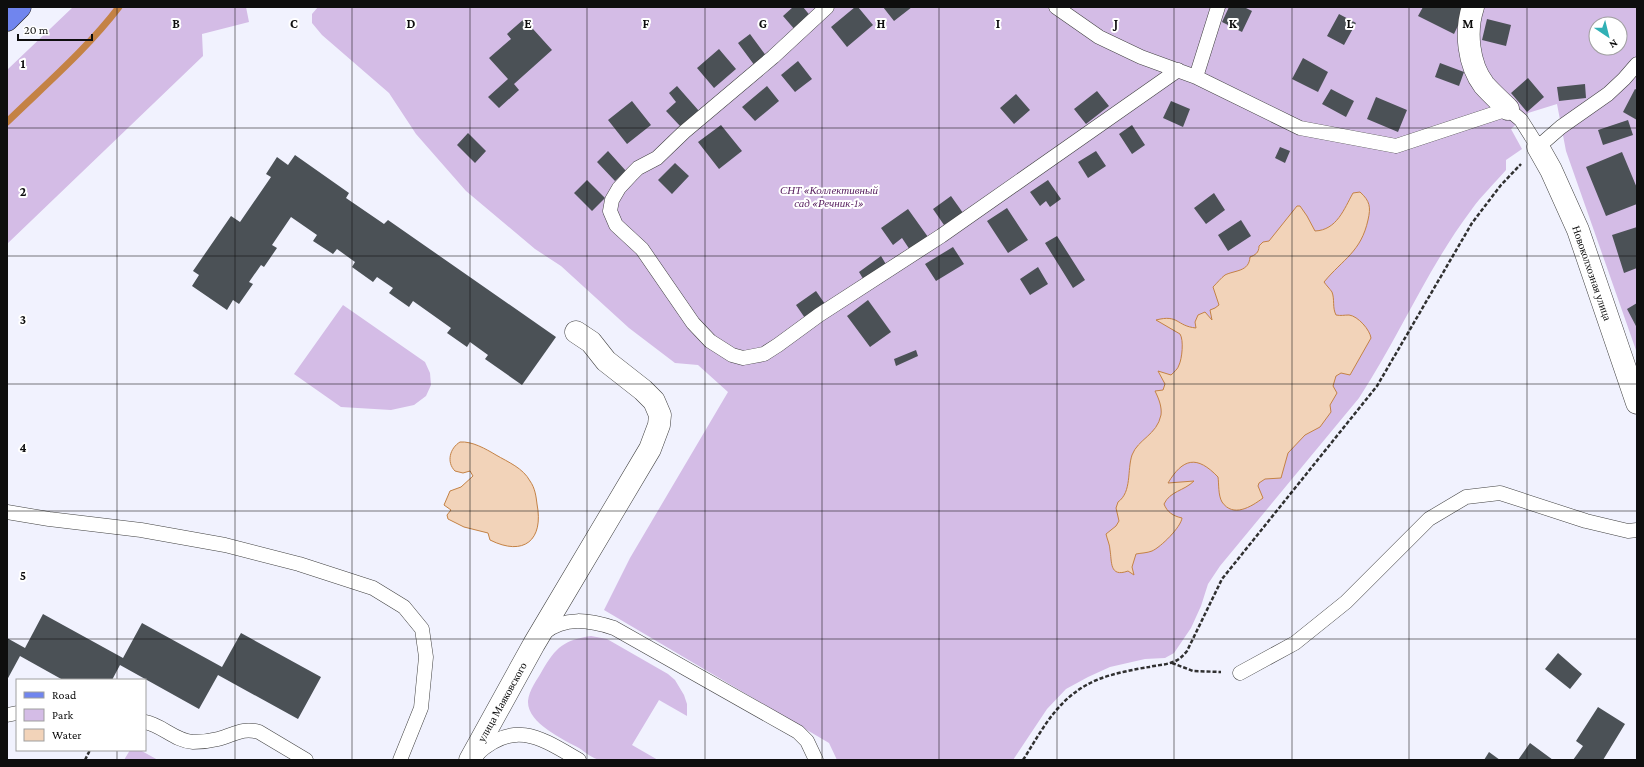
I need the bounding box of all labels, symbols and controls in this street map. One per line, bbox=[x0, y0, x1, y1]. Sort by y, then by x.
scale bar bbox=[18, 16, 92, 42]
text: B bbox=[172, 16, 180, 31]
text: C bbox=[290, 16, 298, 31]
text: D bbox=[407, 16, 416, 31]
text: E bbox=[524, 16, 532, 31]
text: F bbox=[643, 16, 650, 31]
text: G bbox=[759, 16, 767, 31]
text: H bbox=[877, 16, 886, 31]
text: I bbox=[996, 16, 1000, 31]
text: J bbox=[1112, 16, 1118, 31]
text: K bbox=[1229, 16, 1238, 31]
text: L bbox=[1347, 16, 1354, 31]
text: M bbox=[1462, 16, 1474, 31]
north arrow bbox=[1588, 16, 1628, 56]
text: 20 m bbox=[24, 23, 49, 37]
text: N bbox=[1607, 37, 1620, 52]
text: 1 bbox=[21, 56, 26, 71]
text: 2 bbox=[20, 184, 27, 199]
park label: СНТ «Коллективный сад «Речник-1» bbox=[780, 184, 878, 209]
street label: Новоколхозная улица bbox=[1570, 224, 1614, 322]
text: 3 bbox=[20, 312, 26, 327]
text: 4 bbox=[19, 440, 27, 455]
text: 5 bbox=[20, 568, 26, 583]
street label: улица Маяковского bbox=[475, 660, 529, 744]
legend bbox=[16, 679, 146, 751]
text: Road bbox=[52, 688, 77, 702]
text: Park bbox=[52, 708, 74, 722]
text: Water bbox=[52, 728, 82, 742]

